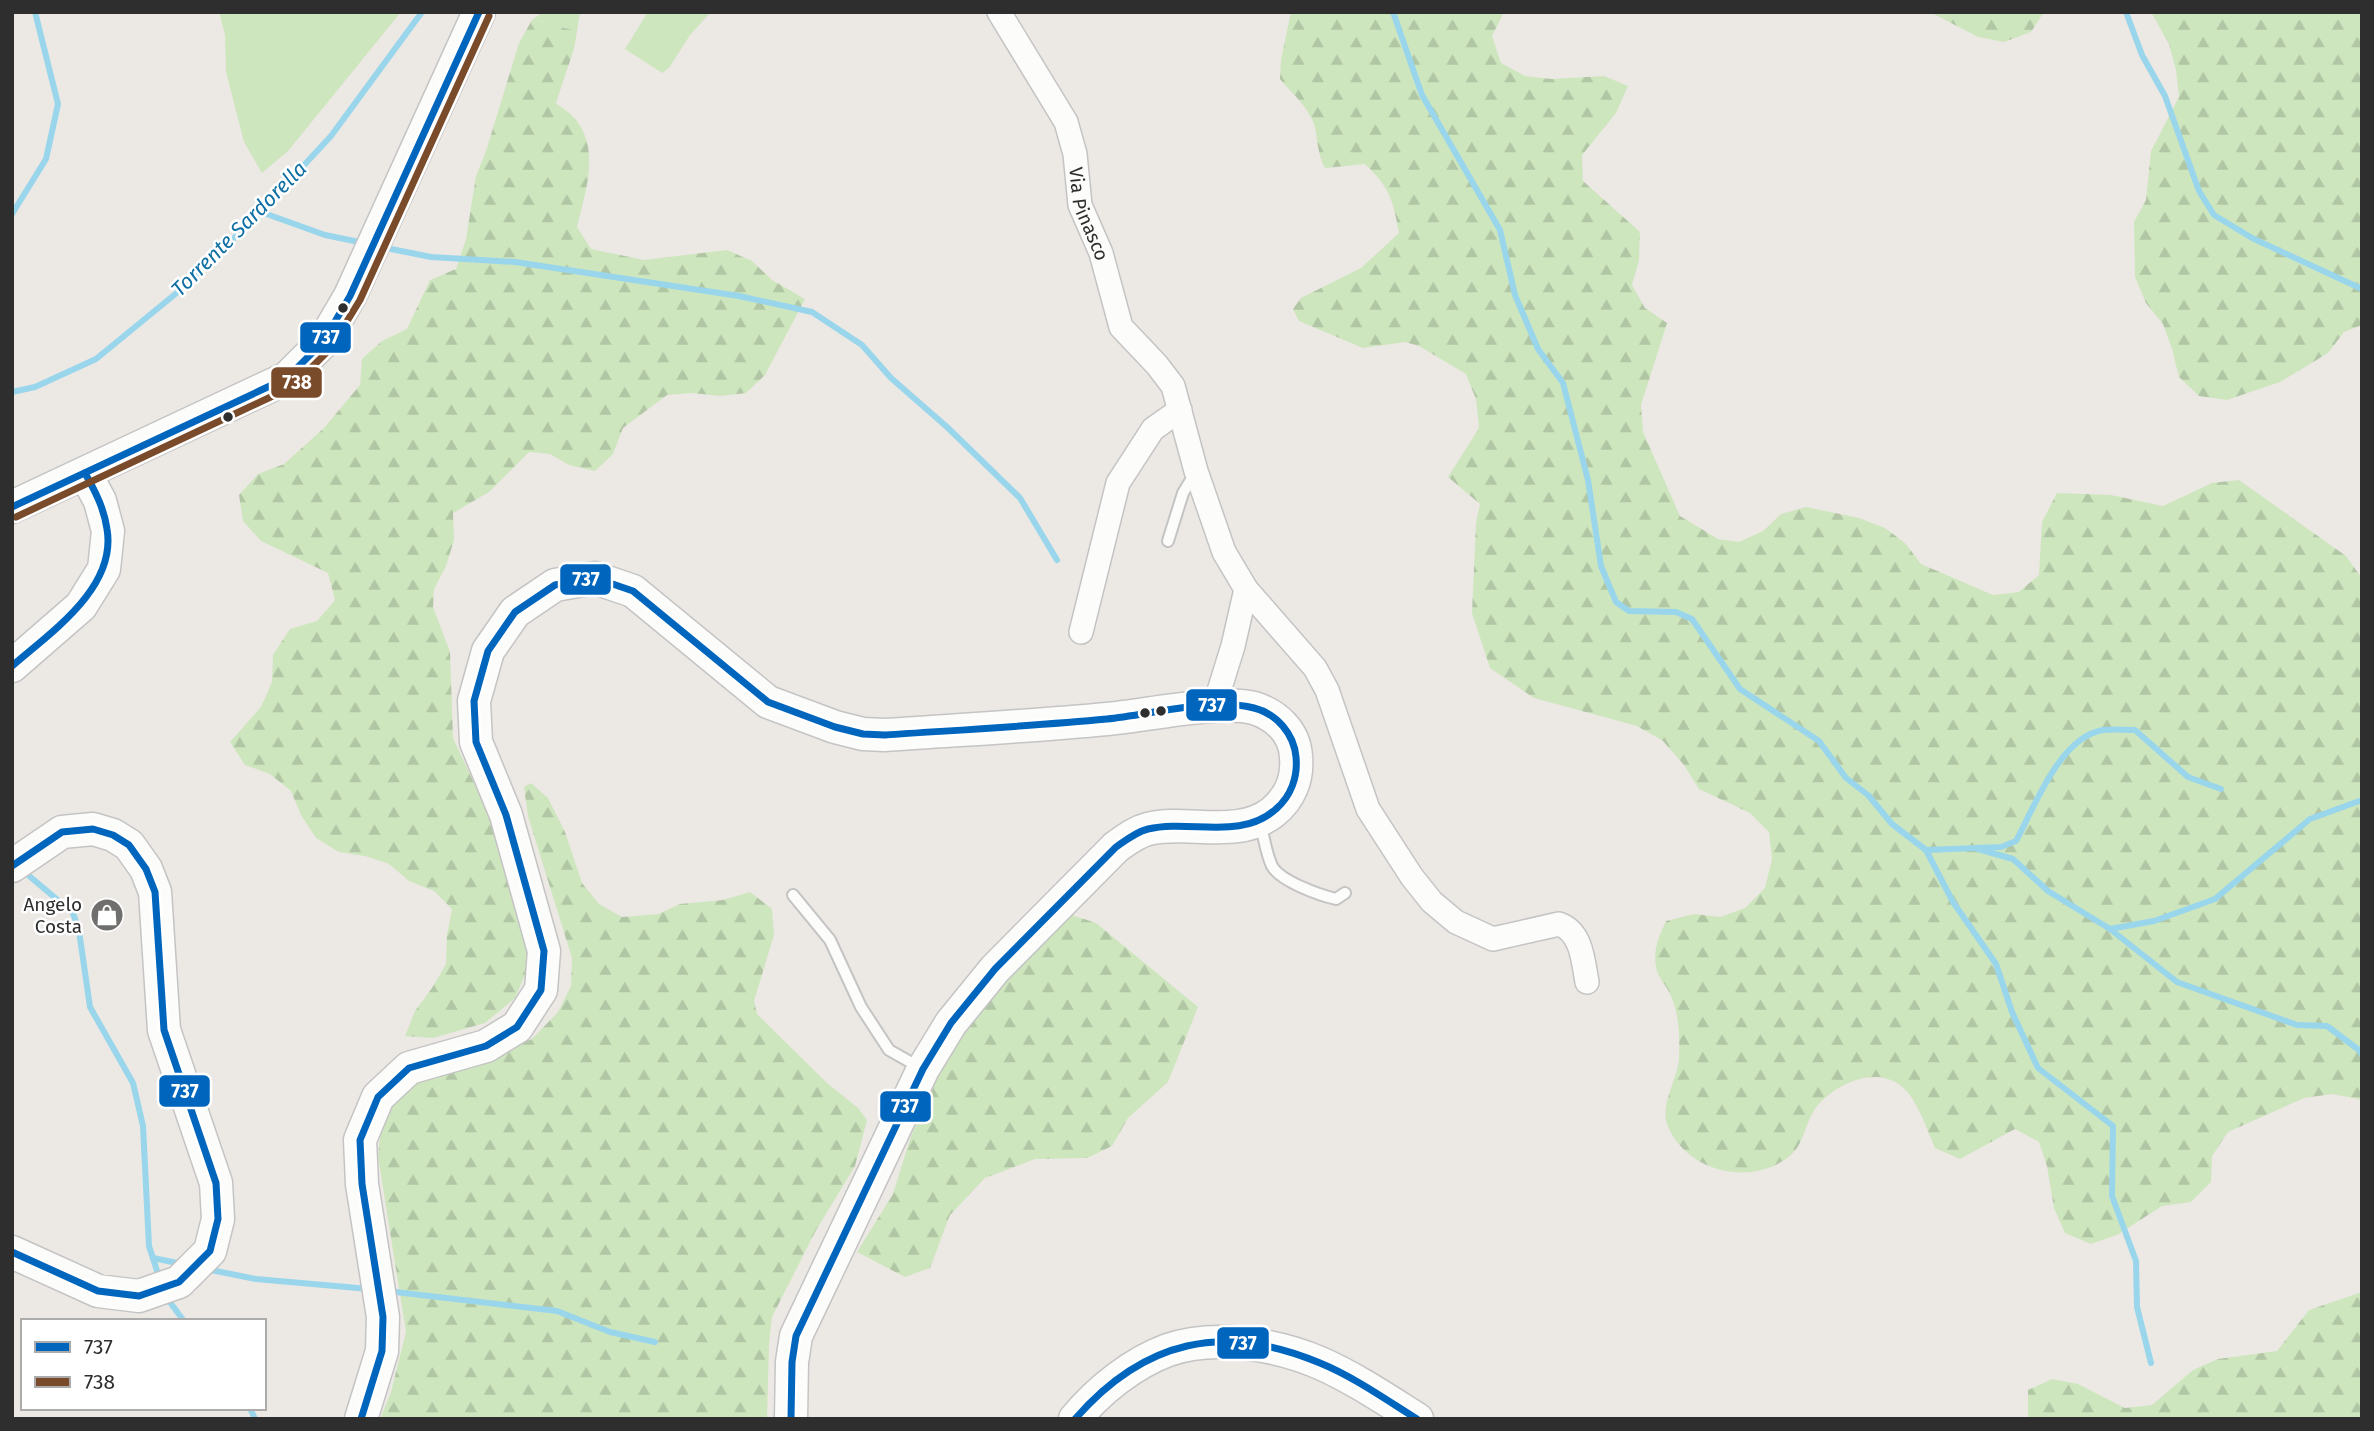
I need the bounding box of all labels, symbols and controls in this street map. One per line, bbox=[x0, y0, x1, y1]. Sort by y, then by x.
water label: Torrente Sardorella bbox=[166, 156, 312, 302]
street label: Via Pinasco bbox=[1065, 166, 1114, 263]
unlabelled marker bbox=[336, 301, 350, 315]
line badge: 737 bbox=[299, 321, 352, 354]
text: 737 bbox=[312, 326, 340, 349]
line badge: 738 bbox=[270, 366, 323, 399]
text: 738 bbox=[282, 371, 312, 394]
unlabelled marker bbox=[221, 410, 235, 424]
line badge: 737 bbox=[559, 563, 612, 596]
text: 737 bbox=[572, 568, 600, 591]
line badge: 737 bbox=[1185, 688, 1238, 722]
text: 737 bbox=[1198, 694, 1226, 717]
unlabelled marker bbox=[1154, 704, 1168, 718]
unlabelled marker bbox=[1138, 706, 1152, 720]
place label: Angelo Costa bbox=[23, 893, 82, 938]
shop icon: Angelo Costa bbox=[88, 896, 126, 934]
line badge: 737 bbox=[158, 1074, 211, 1108]
text: 737 bbox=[171, 1080, 199, 1103]
line badge: 737 bbox=[879, 1090, 932, 1123]
text: 737 bbox=[891, 1095, 919, 1118]
legend bbox=[21, 1319, 266, 1410]
line badge: 737 bbox=[1216, 1326, 1270, 1360]
text: 737 bbox=[1229, 1332, 1257, 1355]
text: 737 bbox=[84, 1334, 113, 1360]
text: 738 bbox=[84, 1369, 115, 1395]

